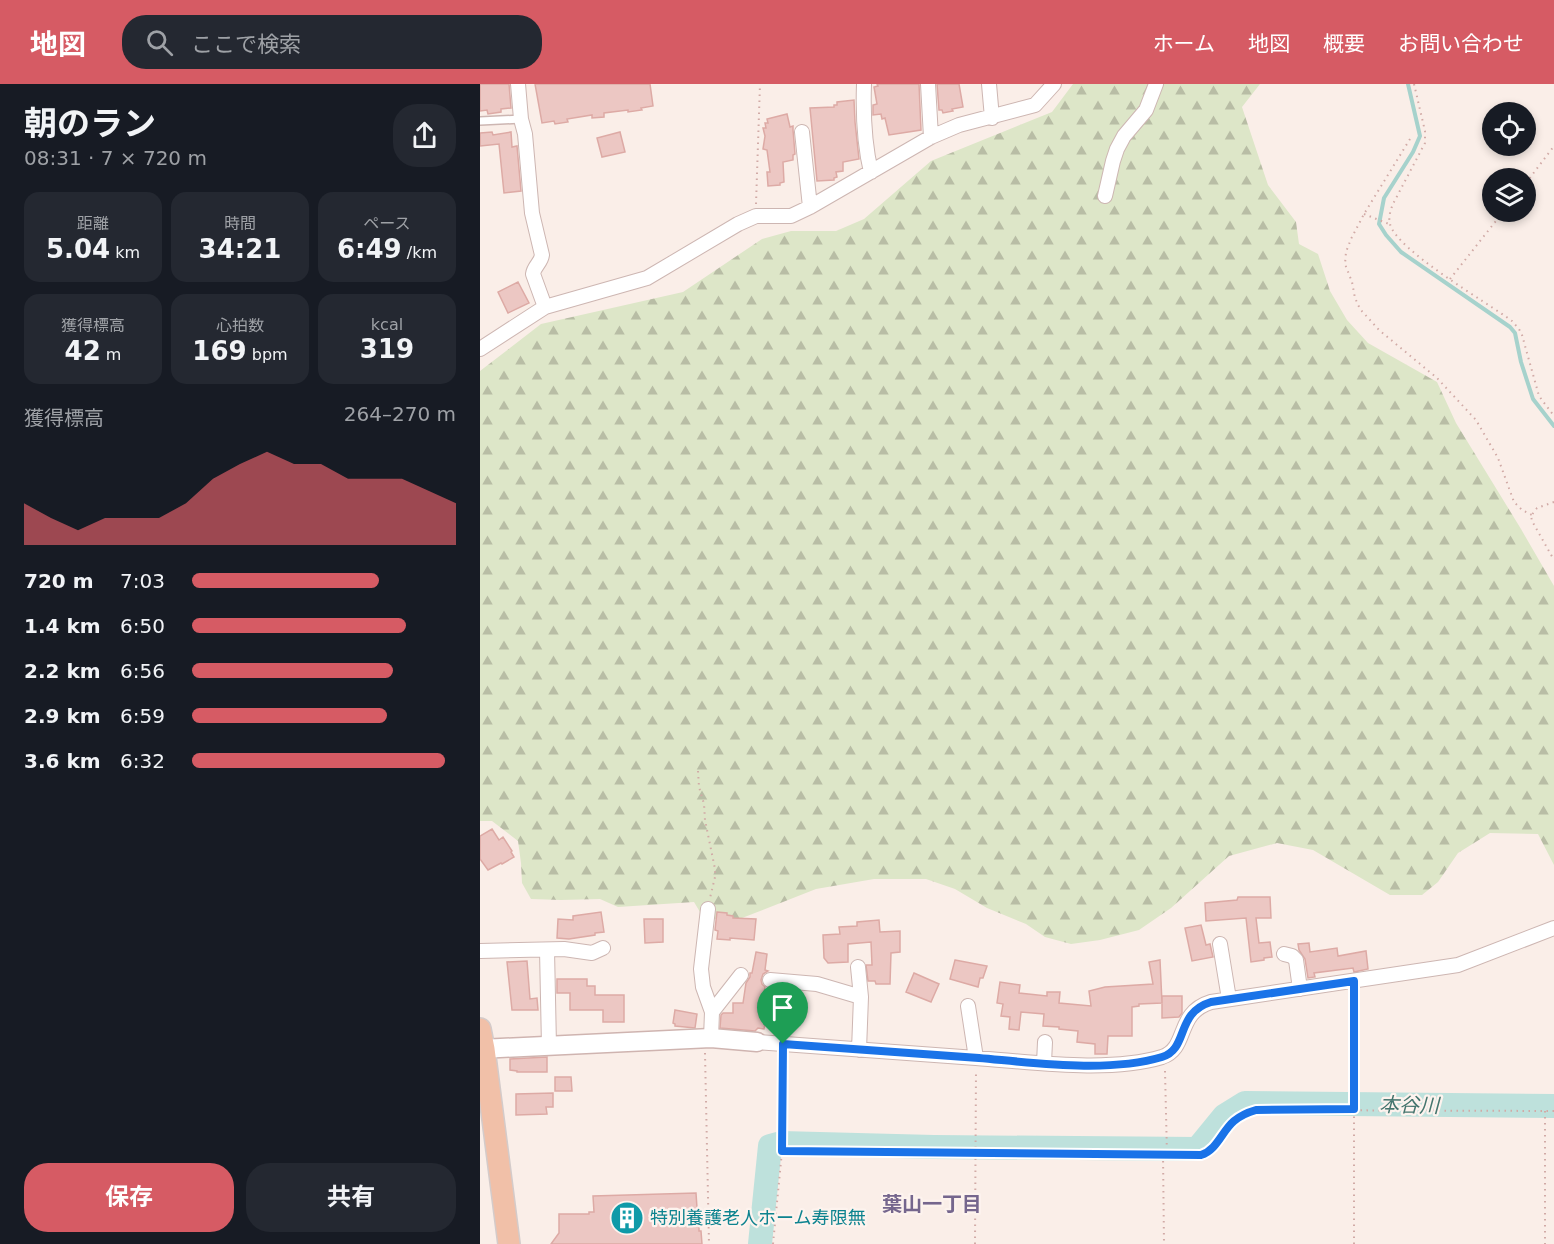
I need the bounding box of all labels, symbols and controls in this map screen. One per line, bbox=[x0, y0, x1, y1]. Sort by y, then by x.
search box bbox=[122, 15, 542, 69]
icon: search bbox=[143, 26, 176, 59]
text: 地図 bbox=[30, 28, 86, 61]
text: ここで検索 bbox=[191, 32, 301, 57]
text: ホーム bbox=[1153, 32, 1215, 56]
text: 地図 bbox=[1248, 32, 1290, 56]
text: 概要 bbox=[1323, 32, 1365, 56]
text: お問い合わせ bbox=[1398, 32, 1524, 56]
map controls bbox=[1482, 102, 1536, 222]
button: locate bbox=[1482, 102, 1536, 156]
text: 朝のラン bbox=[24, 104, 156, 143]
button: share bbox=[393, 104, 456, 167]
text: 08:31 · 7 × 720 m bbox=[24, 146, 207, 170]
button: layers bbox=[1482, 168, 1536, 222]
text: 距離 bbox=[77, 214, 109, 233]
text: 時間 bbox=[224, 214, 256, 233]
text: ペース bbox=[363, 214, 411, 233]
text: 5.04 bbox=[46, 234, 110, 264]
text: 34:21 bbox=[199, 234, 281, 264]
text: 6:49 bbox=[337, 234, 402, 264]
text: km bbox=[110, 243, 140, 262]
text: /km bbox=[402, 243, 437, 262]
text: kcal bbox=[371, 315, 403, 334]
text: 獲得標高 bbox=[61, 316, 125, 335]
text: 心拍数 bbox=[216, 316, 264, 335]
text: 319 bbox=[360, 334, 414, 364]
text: 42 bbox=[65, 336, 101, 366]
text: 169 bbox=[192, 336, 247, 366]
text: m bbox=[101, 345, 121, 364]
text: bpm bbox=[247, 345, 288, 364]
text: 264–270 m bbox=[344, 402, 456, 426]
text: 獲得標高 bbox=[24, 406, 104, 430]
text: 720 m bbox=[24, 569, 94, 593]
text: 7:03 bbox=[120, 569, 165, 593]
text: 1.4 km bbox=[24, 614, 101, 638]
text: 6:50 bbox=[120, 614, 165, 638]
text: 2.2 km bbox=[24, 659, 101, 683]
text: 6:56 bbox=[120, 659, 165, 683]
text: 2.9 km bbox=[24, 704, 101, 728]
text: 6:59 bbox=[120, 704, 165, 728]
text: 3.6 km bbox=[24, 749, 101, 773]
text: 6:32 bbox=[120, 749, 165, 773]
pin bbox=[757, 982, 808, 1044]
icon: arrive bbox=[766, 991, 799, 1024]
water label: 本谷川 bbox=[1379, 1092, 1441, 1118]
button: 保存 bbox=[24, 1163, 234, 1232]
button: 共有 bbox=[246, 1163, 456, 1232]
district label: 葉山一丁目 bbox=[882, 1192, 982, 1216]
building icon: 特別養護老人ホーム寿限無 bbox=[609, 1200, 645, 1236]
place label: 特別養護老人ホーム寿限無 bbox=[650, 1207, 865, 1228]

